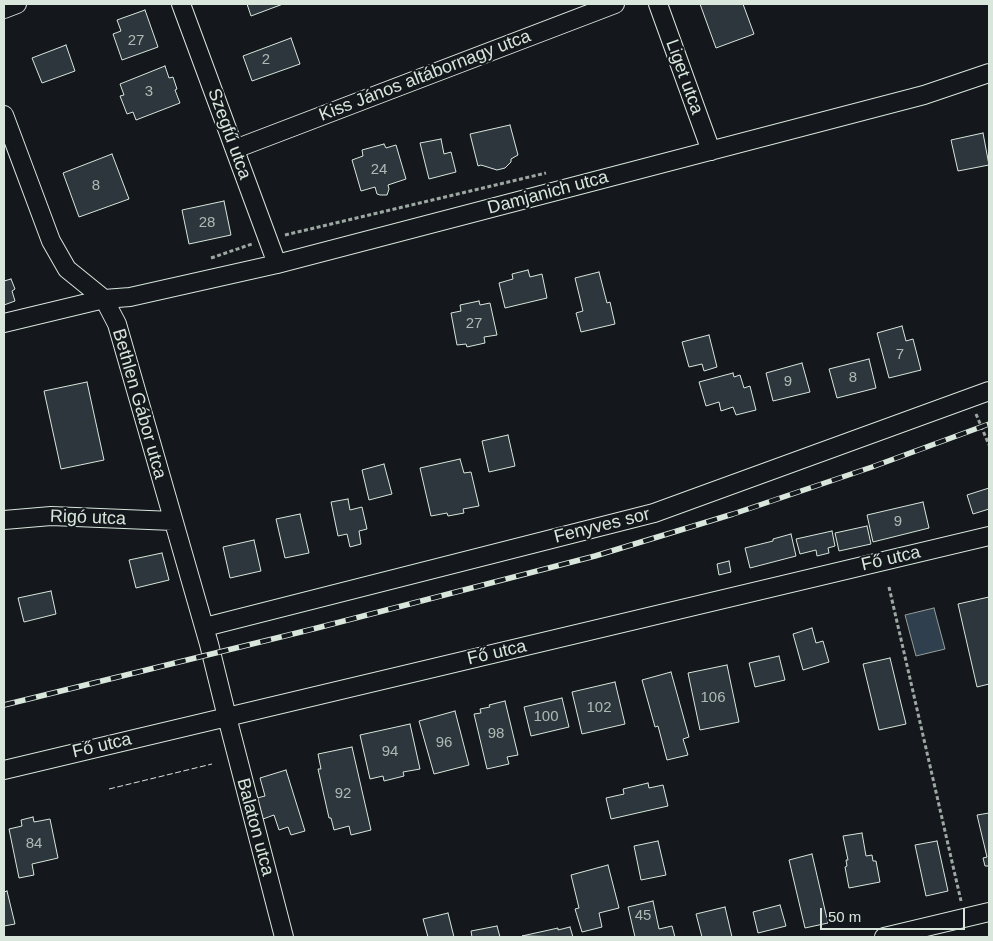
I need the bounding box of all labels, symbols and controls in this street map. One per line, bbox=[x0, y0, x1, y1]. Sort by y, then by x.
street label: Kiss János altábornagy utca bbox=[316, 26, 534, 126]
house number: 27 bbox=[128, 32, 144, 50]
street label: Liget utca bbox=[661, 37, 707, 117]
house number: 2 bbox=[262, 51, 270, 69]
house number: 3 bbox=[145, 83, 153, 101]
street label: Szegfű utca bbox=[203, 86, 255, 182]
house number: 24 bbox=[371, 161, 387, 179]
street label: Damjanich utca bbox=[485, 167, 611, 219]
house number: 8 bbox=[92, 177, 100, 195]
house number: 28 bbox=[199, 214, 215, 232]
house number: 27 bbox=[466, 315, 482, 333]
street label: Bethlen Gábor utca bbox=[107, 326, 171, 482]
house number: 7 bbox=[896, 346, 904, 364]
house number: 8 bbox=[849, 369, 857, 387]
house number: 9 bbox=[784, 373, 792, 391]
street label: Fenyves sor bbox=[552, 504, 652, 548]
street label: Rigó utca bbox=[50, 506, 126, 530]
house number: 9 bbox=[894, 513, 902, 531]
street label: Fő utca bbox=[859, 542, 923, 576]
street label: Fő utca bbox=[465, 636, 529, 670]
house number: 106 bbox=[700, 689, 726, 707]
house number: 102 bbox=[586, 699, 612, 717]
house number: 100 bbox=[533, 708, 559, 726]
house number: 98 bbox=[488, 725, 504, 743]
street label: Fő utca bbox=[70, 729, 134, 763]
house number: 96 bbox=[436, 734, 452, 752]
house number: 94 bbox=[382, 743, 398, 761]
street label: Balaton utca bbox=[232, 776, 278, 878]
house number: 92 bbox=[335, 785, 351, 803]
house number: 84 bbox=[26, 835, 42, 853]
scale bar bbox=[823, 898, 968, 930]
house number: 45 bbox=[635, 907, 651, 925]
text: 50 m bbox=[828, 908, 861, 925]

